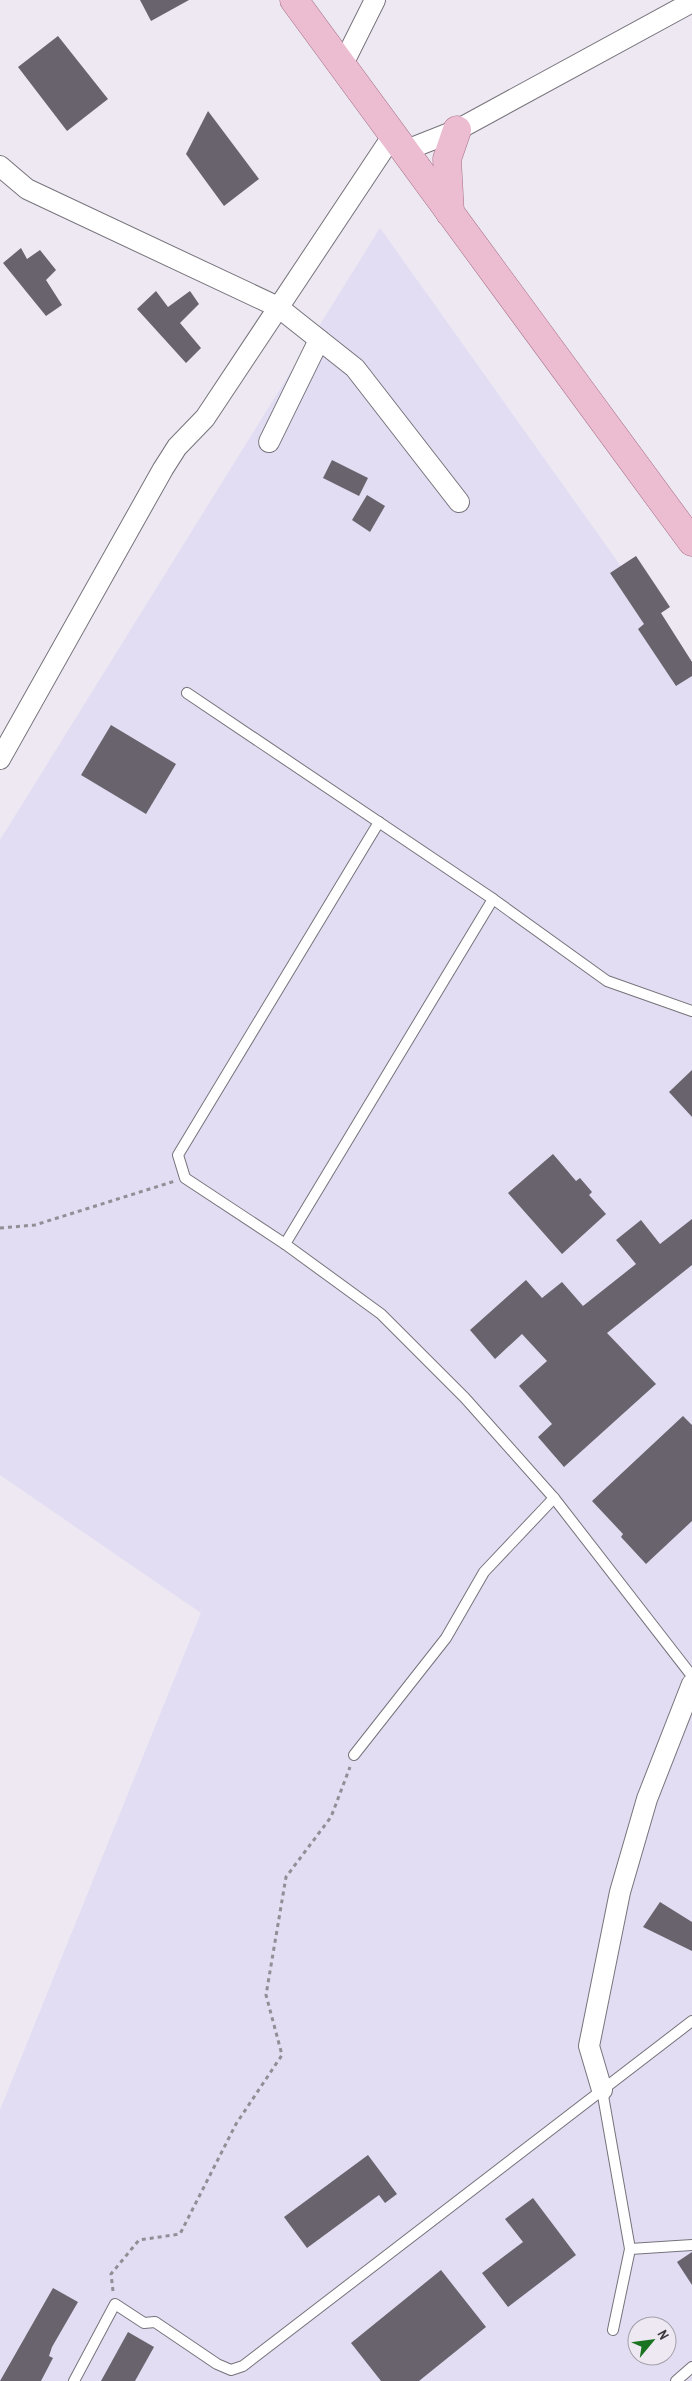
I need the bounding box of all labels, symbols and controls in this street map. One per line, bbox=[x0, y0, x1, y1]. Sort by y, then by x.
north arrow bbox=[627, 2316, 677, 2366]
text: N bbox=[653, 2327, 673, 2343]

